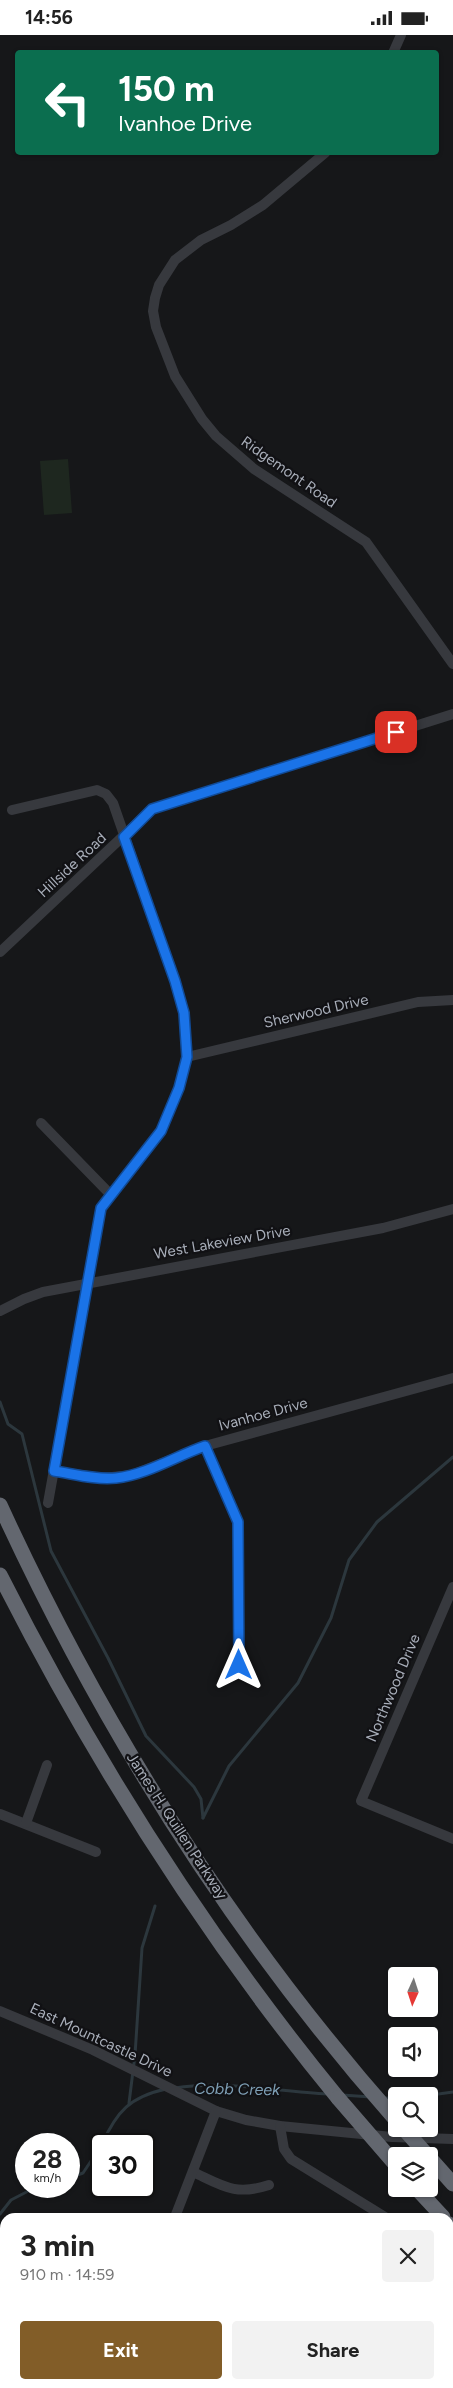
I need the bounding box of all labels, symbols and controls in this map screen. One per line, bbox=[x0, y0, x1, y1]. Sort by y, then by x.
text: 14:56 bbox=[25, 6, 73, 29]
text: 150 m bbox=[118, 68, 215, 110]
icon: left bbox=[35, 70, 100, 135]
text: Ivanhoe Drive bbox=[118, 110, 252, 137]
street label: Ridgemont Road bbox=[238, 432, 340, 512]
pin bbox=[375, 711, 417, 753]
icon: arrive bbox=[382, 718, 410, 746]
street label: Hillside Road bbox=[34, 829, 110, 901]
street label: Sherwood Drive bbox=[262, 990, 370, 1032]
street label: West Lakeview Drive bbox=[152, 1221, 292, 1263]
street label: Ivanhoe Drive bbox=[217, 1393, 309, 1435]
street label: Northwood Drive bbox=[362, 1631, 424, 1745]
position arrow bbox=[212, 1638, 264, 1690]
street label: James H. Quillen Parkway bbox=[123, 1749, 231, 1903]
north arrow bbox=[388, 1967, 438, 2017]
map controls bbox=[388, 1967, 438, 2197]
street label: East Mountcastle Drive bbox=[27, 1999, 175, 2081]
button: sound bbox=[388, 2027, 438, 2077]
water label: Cobb Creek bbox=[194, 2079, 281, 2099]
button: search bbox=[388, 2087, 438, 2137]
speed limit sign: 30 bbox=[90, 2133, 155, 2198]
text: 28 bbox=[33, 2144, 62, 2174]
button: layers bbox=[388, 2147, 438, 2197]
text: km/h bbox=[34, 2171, 61, 2185]
text: 3 min bbox=[20, 2227, 95, 2264]
button: close bbox=[382, 2230, 434, 2282]
text: 910 m · 14:59 bbox=[20, 2265, 114, 2284]
button: Exit bbox=[20, 2321, 222, 2379]
button: Share bbox=[232, 2321, 434, 2379]

